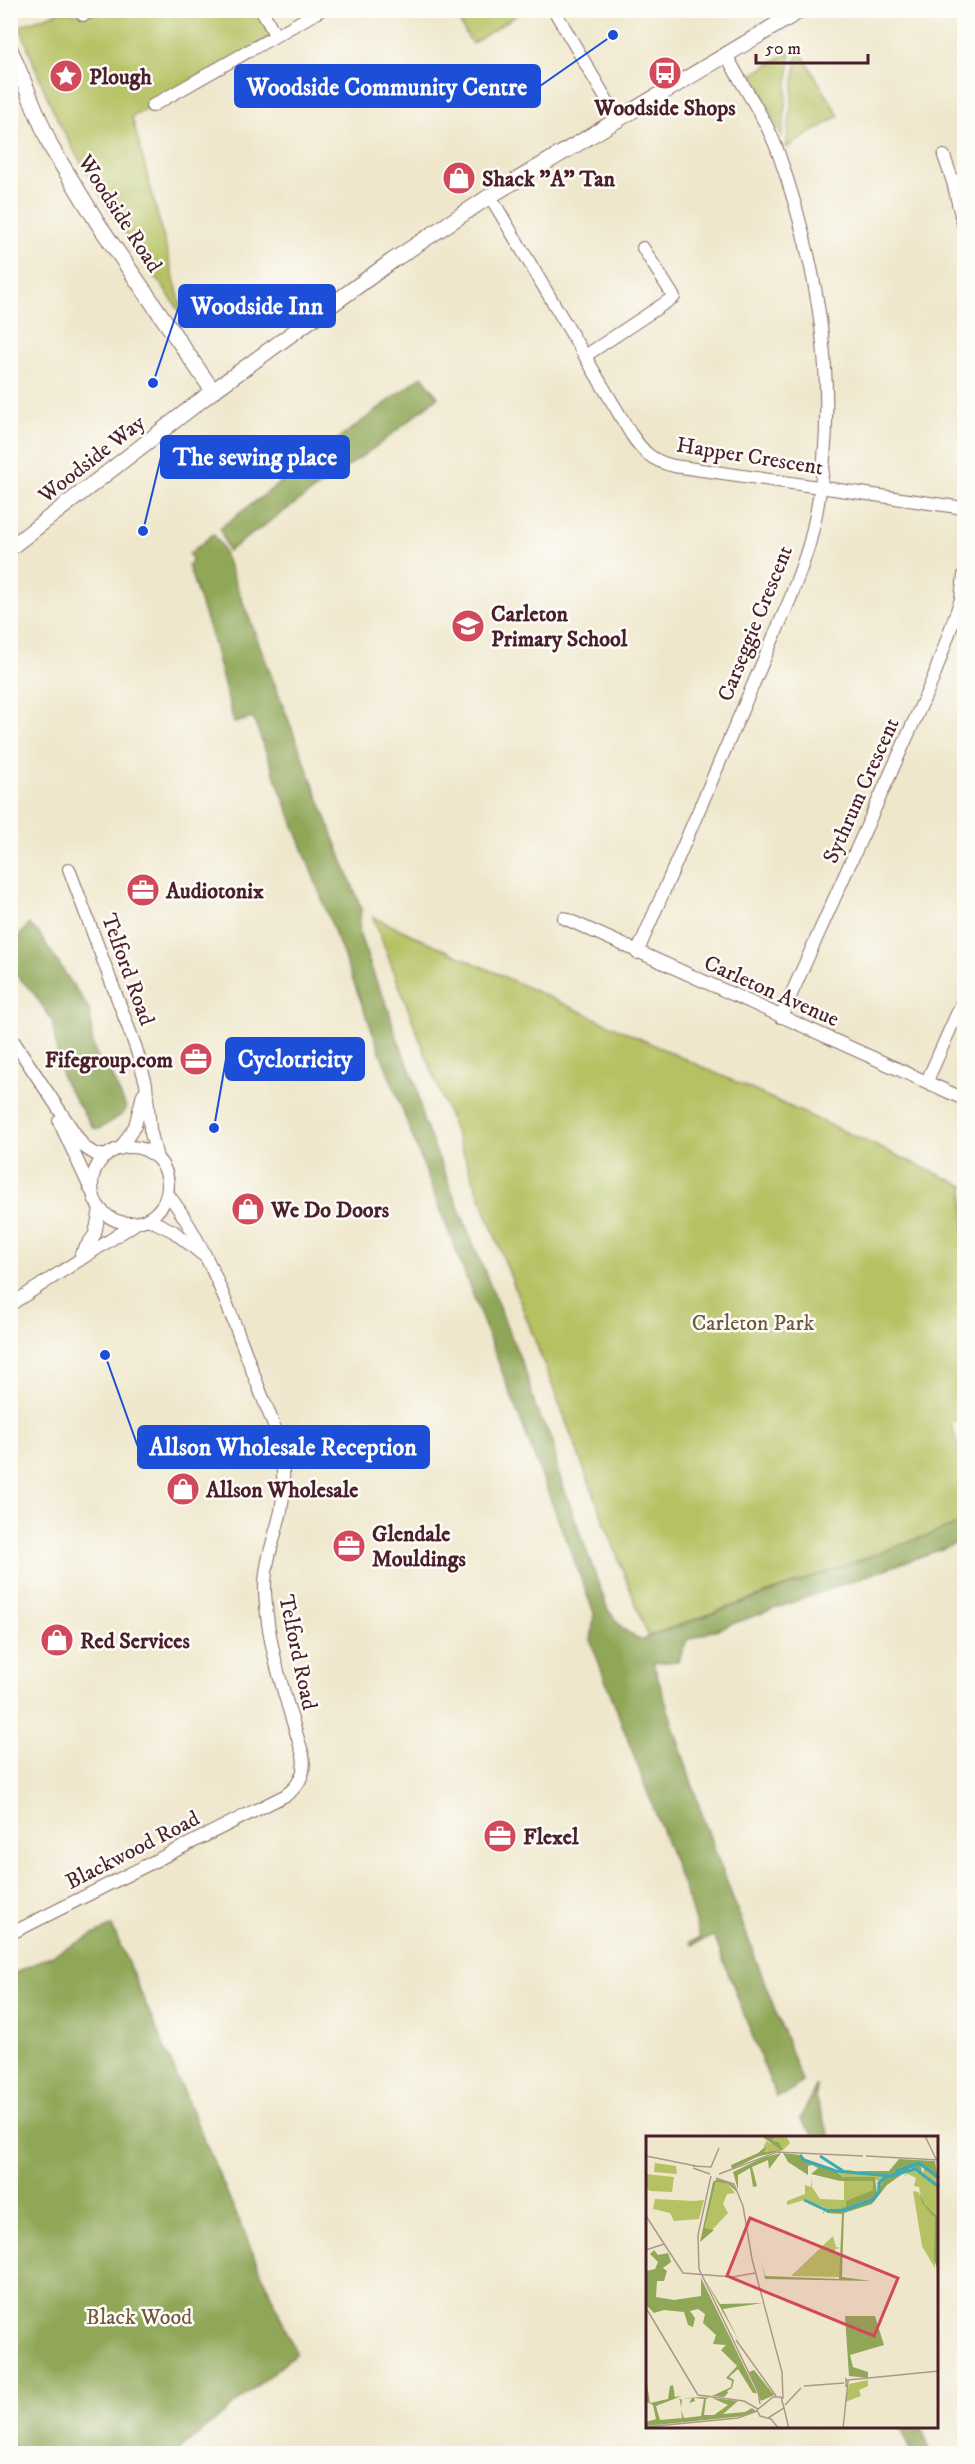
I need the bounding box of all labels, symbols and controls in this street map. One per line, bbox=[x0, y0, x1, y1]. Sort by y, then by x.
scale bar bbox=[756, 27, 868, 65]
text: 50 m bbox=[765, 38, 801, 60]
bus stop icon: Woodside Shops bbox=[647, 55, 683, 91]
place icon: Plough bbox=[48, 58, 84, 94]
place label: Plough bbox=[89, 64, 152, 91]
callout: Woodside Community Centre bbox=[235, 65, 540, 107]
text: Woodside Community Centre bbox=[246, 73, 527, 103]
place label: Woodside Shops bbox=[593, 95, 736, 122]
street label: Woodside Road bbox=[71, 149, 168, 278]
shop icon: Shack "A" Tan bbox=[441, 160, 477, 196]
place label: Shack "A" Tan bbox=[482, 166, 616, 193]
callout: Woodside Inn bbox=[179, 285, 335, 327]
text: Woodside Inn bbox=[190, 292, 324, 322]
street label: Woodside Way bbox=[32, 409, 151, 510]
street label: Happer Crescent bbox=[675, 432, 825, 481]
callout: The sewing place bbox=[161, 436, 349, 478]
text: The sewing place bbox=[172, 443, 337, 473]
street label: Carseggie Crescent bbox=[712, 542, 799, 705]
place label: Carleton Primary School bbox=[491, 601, 628, 653]
school or university icon: Carleton Primary School bbox=[450, 608, 486, 644]
street label: Sythrum Crescent bbox=[817, 714, 906, 868]
office icon: Audiotonix bbox=[125, 872, 161, 908]
place label: Audiotonix bbox=[165, 878, 264, 905]
street label: Telford Road bbox=[95, 910, 160, 1029]
street label: Carleton Avenue bbox=[700, 950, 843, 1033]
callout: Cyclotricity bbox=[226, 1038, 364, 1080]
office icon: Fifegroup.com bbox=[178, 1041, 214, 1077]
text: Cyclotricity bbox=[238, 1045, 353, 1075]
place label: Fifegroup.com bbox=[45, 1047, 173, 1074]
shop icon: We Do Doors bbox=[230, 1191, 266, 1227]
place label: We Do Doors bbox=[270, 1197, 390, 1224]
park label: Carleton Park bbox=[692, 1310, 814, 1337]
callout: Allson Wholesale Reception bbox=[138, 1426, 429, 1468]
text: Allson Wholesale Reception bbox=[148, 1433, 417, 1463]
shop icon: Allson Wholesale bbox=[165, 1471, 201, 1507]
place label: Allson Wholesale bbox=[205, 1477, 358, 1504]
place label: Glendale Mouldings bbox=[372, 1521, 467, 1573]
office icon: Glendale Mouldings bbox=[331, 1528, 367, 1564]
street label: Telford Road bbox=[272, 1592, 323, 1712]
shop icon: Red Services bbox=[39, 1622, 75, 1658]
place label: Red Services bbox=[80, 1628, 190, 1655]
street label: Blackwood Road bbox=[61, 1805, 204, 1896]
office icon: Flexel bbox=[482, 1818, 518, 1854]
place label: Flexel bbox=[523, 1824, 579, 1851]
inset map bbox=[646, 2136, 939, 2428]
park label: Black Wood bbox=[86, 2304, 192, 2331]

